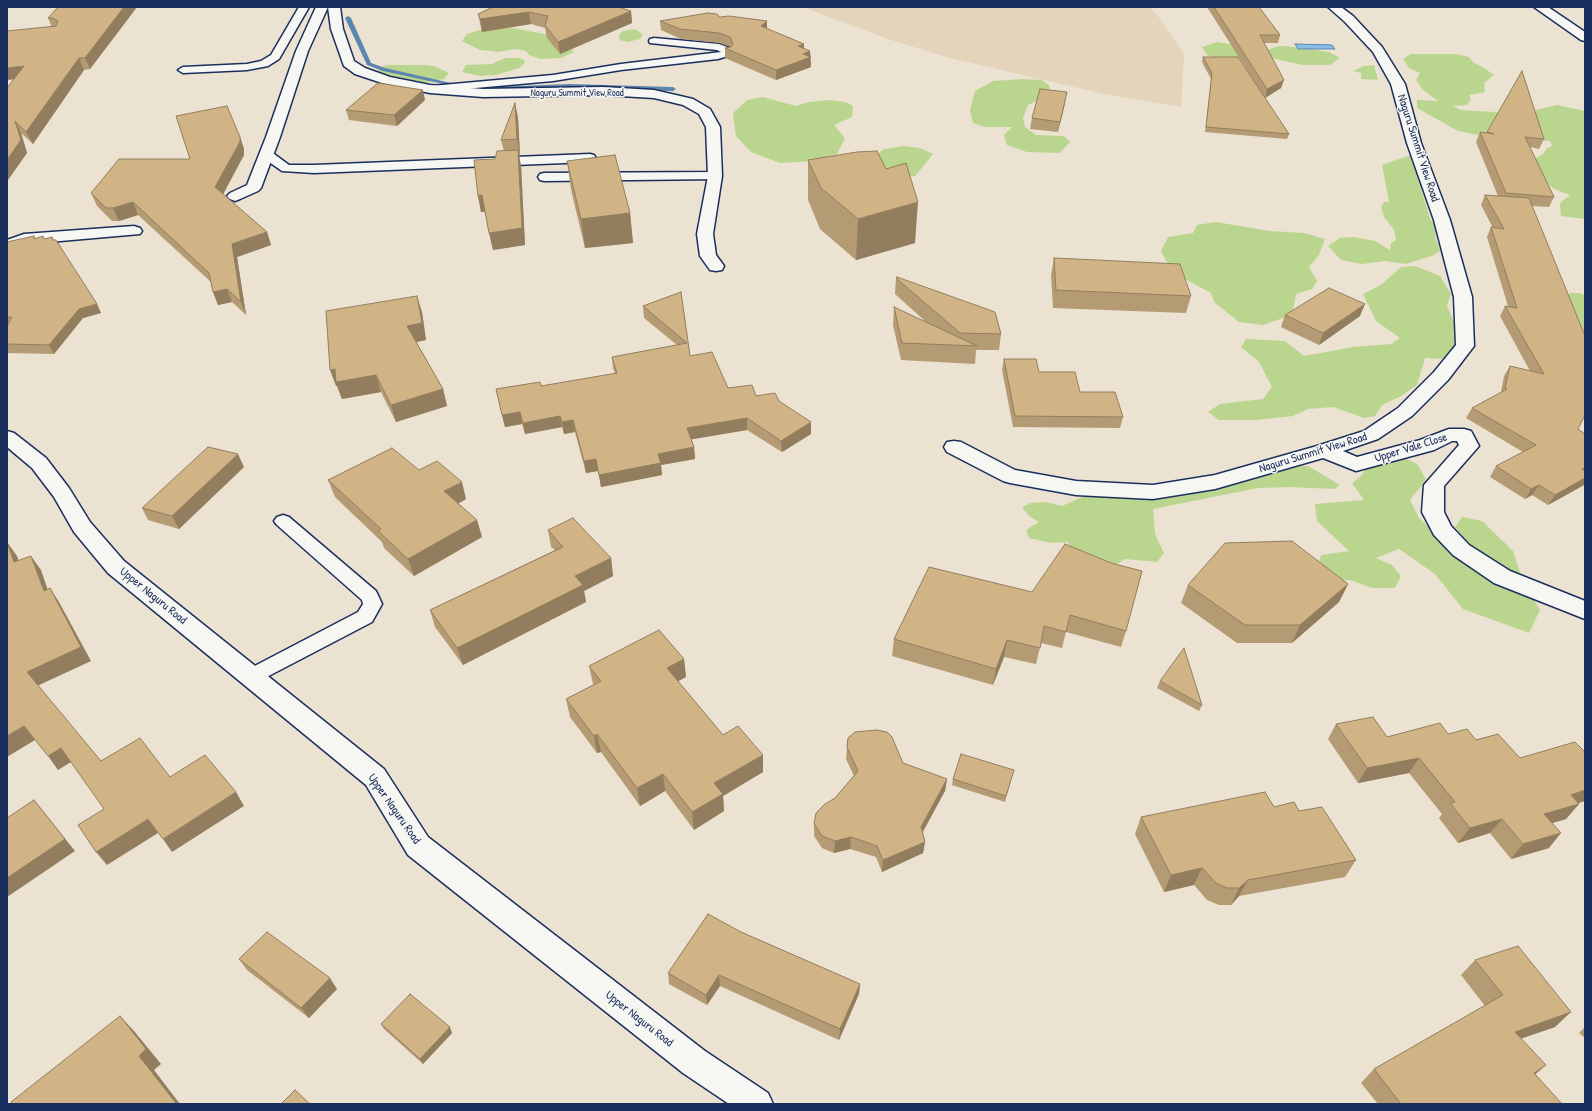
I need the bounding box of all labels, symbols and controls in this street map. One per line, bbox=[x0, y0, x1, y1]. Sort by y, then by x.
street label: Naguru Summit View Road bbox=[530, 87, 624, 99]
street label: Naguru Summit View Road bbox=[1394, 93, 1442, 203]
street label: Naguru Summit View Road bbox=[1257, 430, 1369, 476]
street label: Upper Vale Close bbox=[1373, 430, 1449, 466]
street label: Upper Naguru Road bbox=[117, 565, 189, 627]
street label: Upper Naguru Road bbox=[365, 771, 423, 847]
street label: Upper Naguru Road bbox=[602, 988, 676, 1050]

